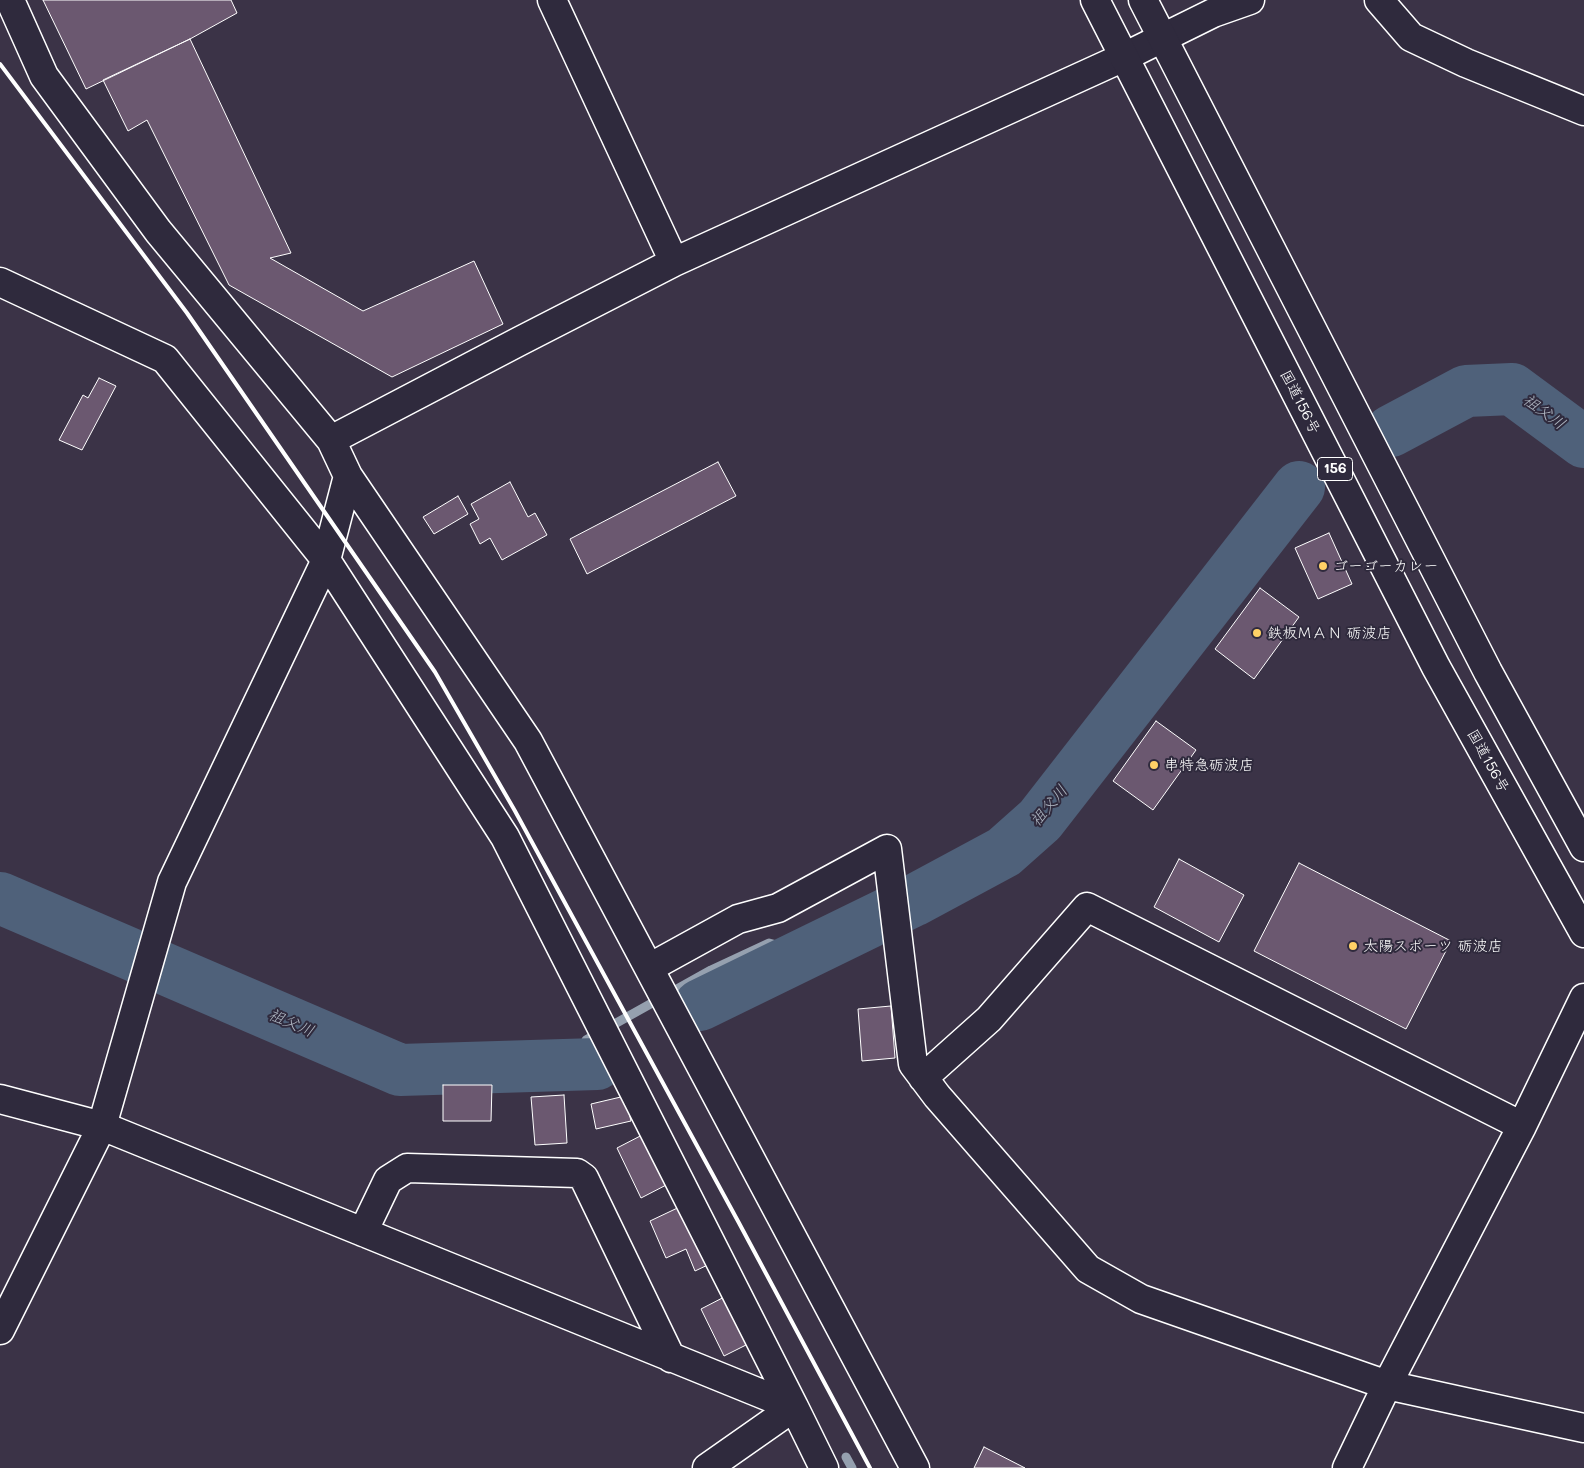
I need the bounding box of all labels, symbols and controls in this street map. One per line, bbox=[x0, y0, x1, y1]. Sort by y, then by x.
street label: 国道156号 bbox=[1276, 367, 1324, 437]
water label: 祖父川 bbox=[1519, 390, 1569, 434]
road number: 156 bbox=[1318, 458, 1352, 480]
place label: ゴーゴーカレー bbox=[1333, 557, 1439, 575]
marker: ゴーゴーカレー bbox=[1317, 560, 1329, 572]
place label: 鉄板ＭＡＮ 砺波店 bbox=[1267, 624, 1392, 642]
marker: 鉄板ＭＡＮ 砺波店 bbox=[1251, 627, 1263, 639]
street label: 国道156号 bbox=[1463, 726, 1513, 796]
place label: 串特急砺波店 bbox=[1164, 756, 1254, 774]
marker: 串特急砺波店 bbox=[1148, 759, 1160, 771]
water label: 祖父川 bbox=[1026, 781, 1072, 831]
place label: 太陽スポーツ 砺波店 bbox=[1363, 937, 1503, 955]
marker: 太陽スポーツ 砺波店 bbox=[1347, 940, 1359, 952]
water label: 祖父川 bbox=[265, 1005, 317, 1041]

